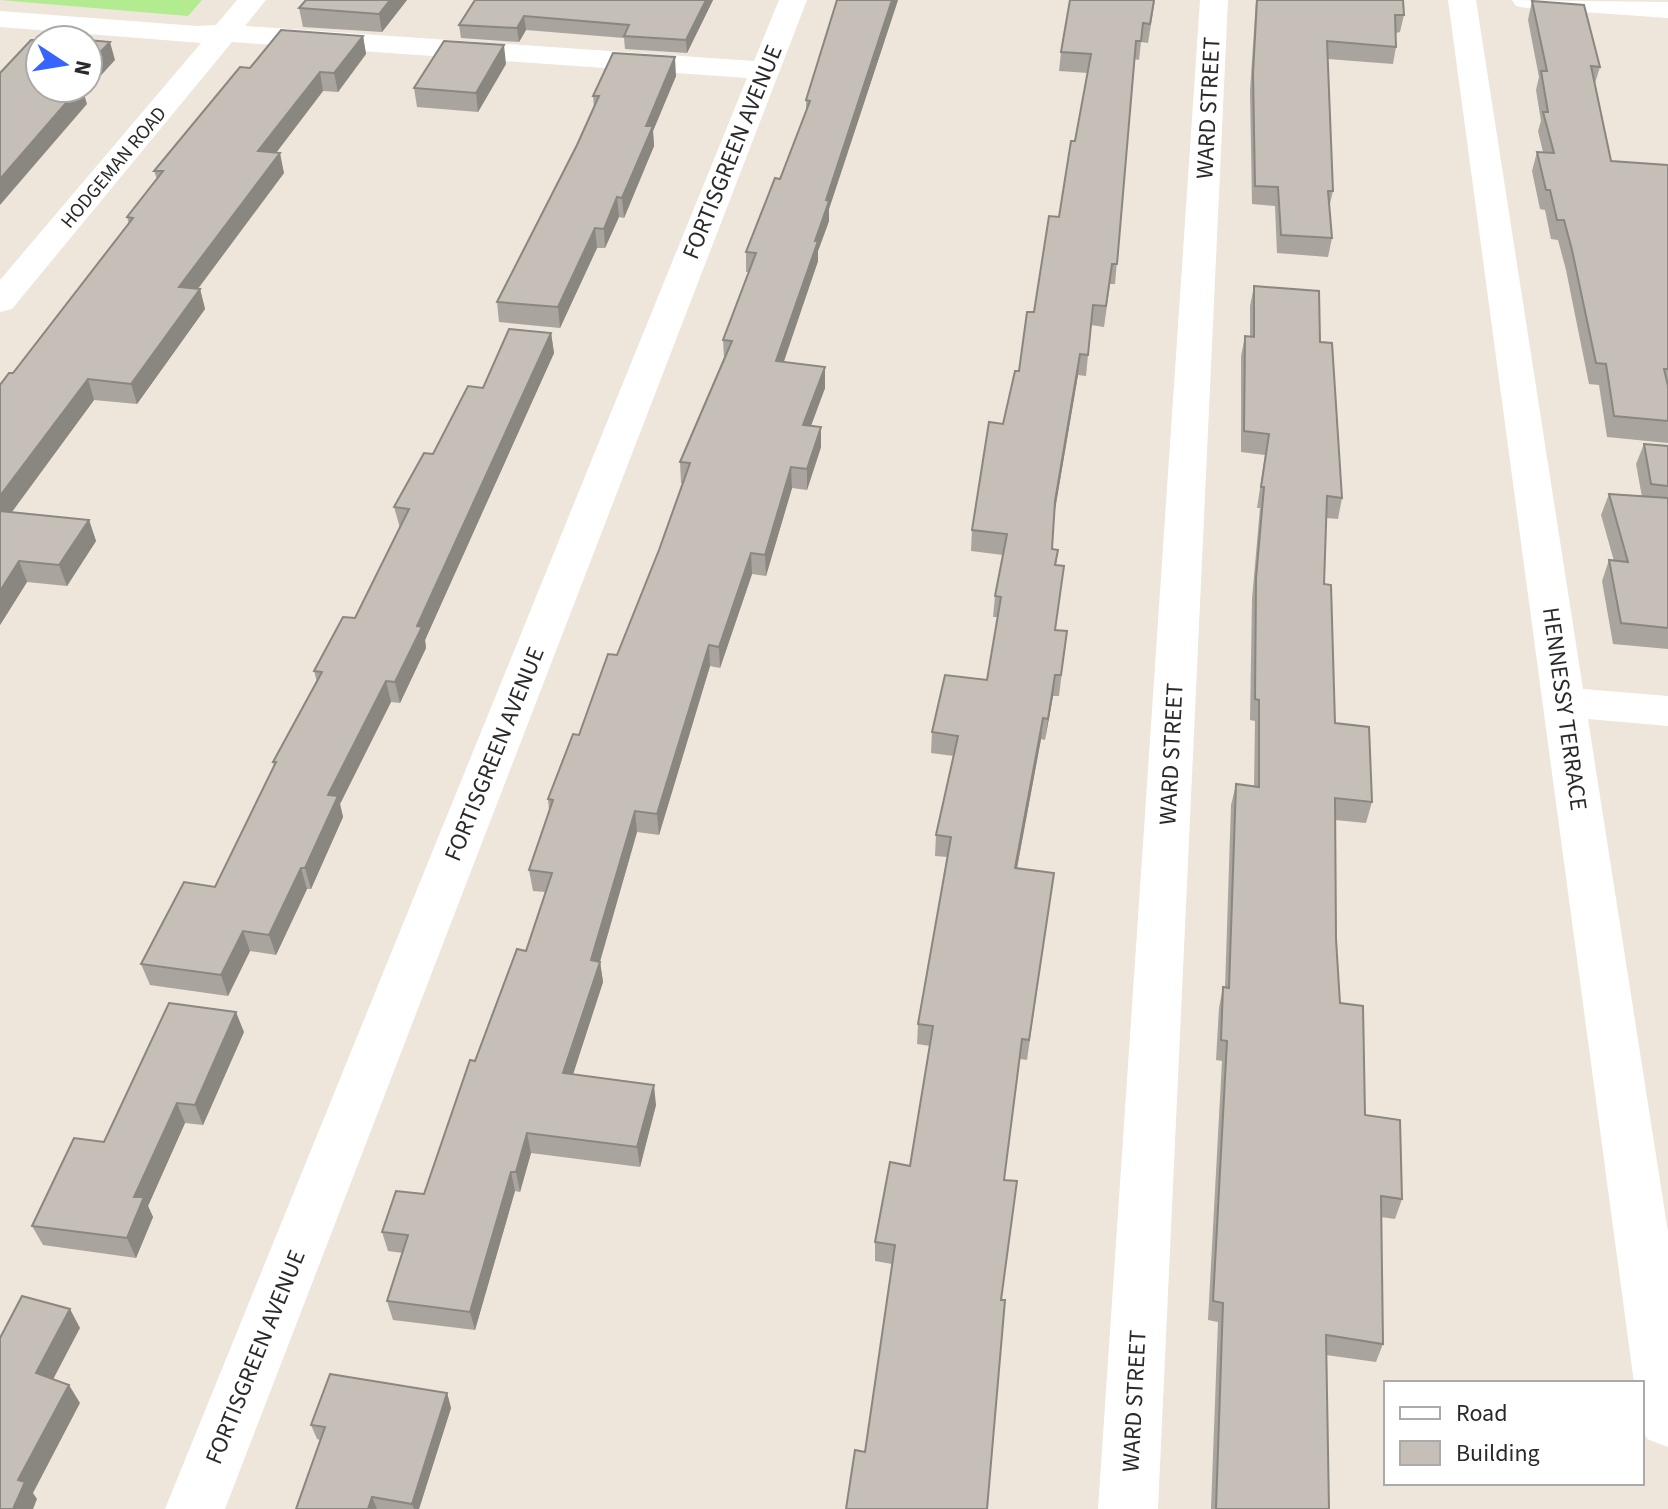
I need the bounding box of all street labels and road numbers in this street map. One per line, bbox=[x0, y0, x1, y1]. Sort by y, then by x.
street label: WARD STREET bbox=[1187, 36, 1230, 180]
street label: FORTISGREEN AVENUE bbox=[673, 40, 791, 265]
street label: HODGEMAN ROAD bbox=[54, 101, 173, 235]
street label: HENNESSY TERRACE bbox=[1533, 605, 1596, 813]
street label: FORTISGREEN AVENUE bbox=[435, 642, 553, 867]
street label: WARD STREET bbox=[1150, 682, 1193, 826]
street label: FORTISGREEN AVENUE bbox=[196, 1245, 314, 1470]
street label: WARD STREET bbox=[1113, 1329, 1156, 1473]

